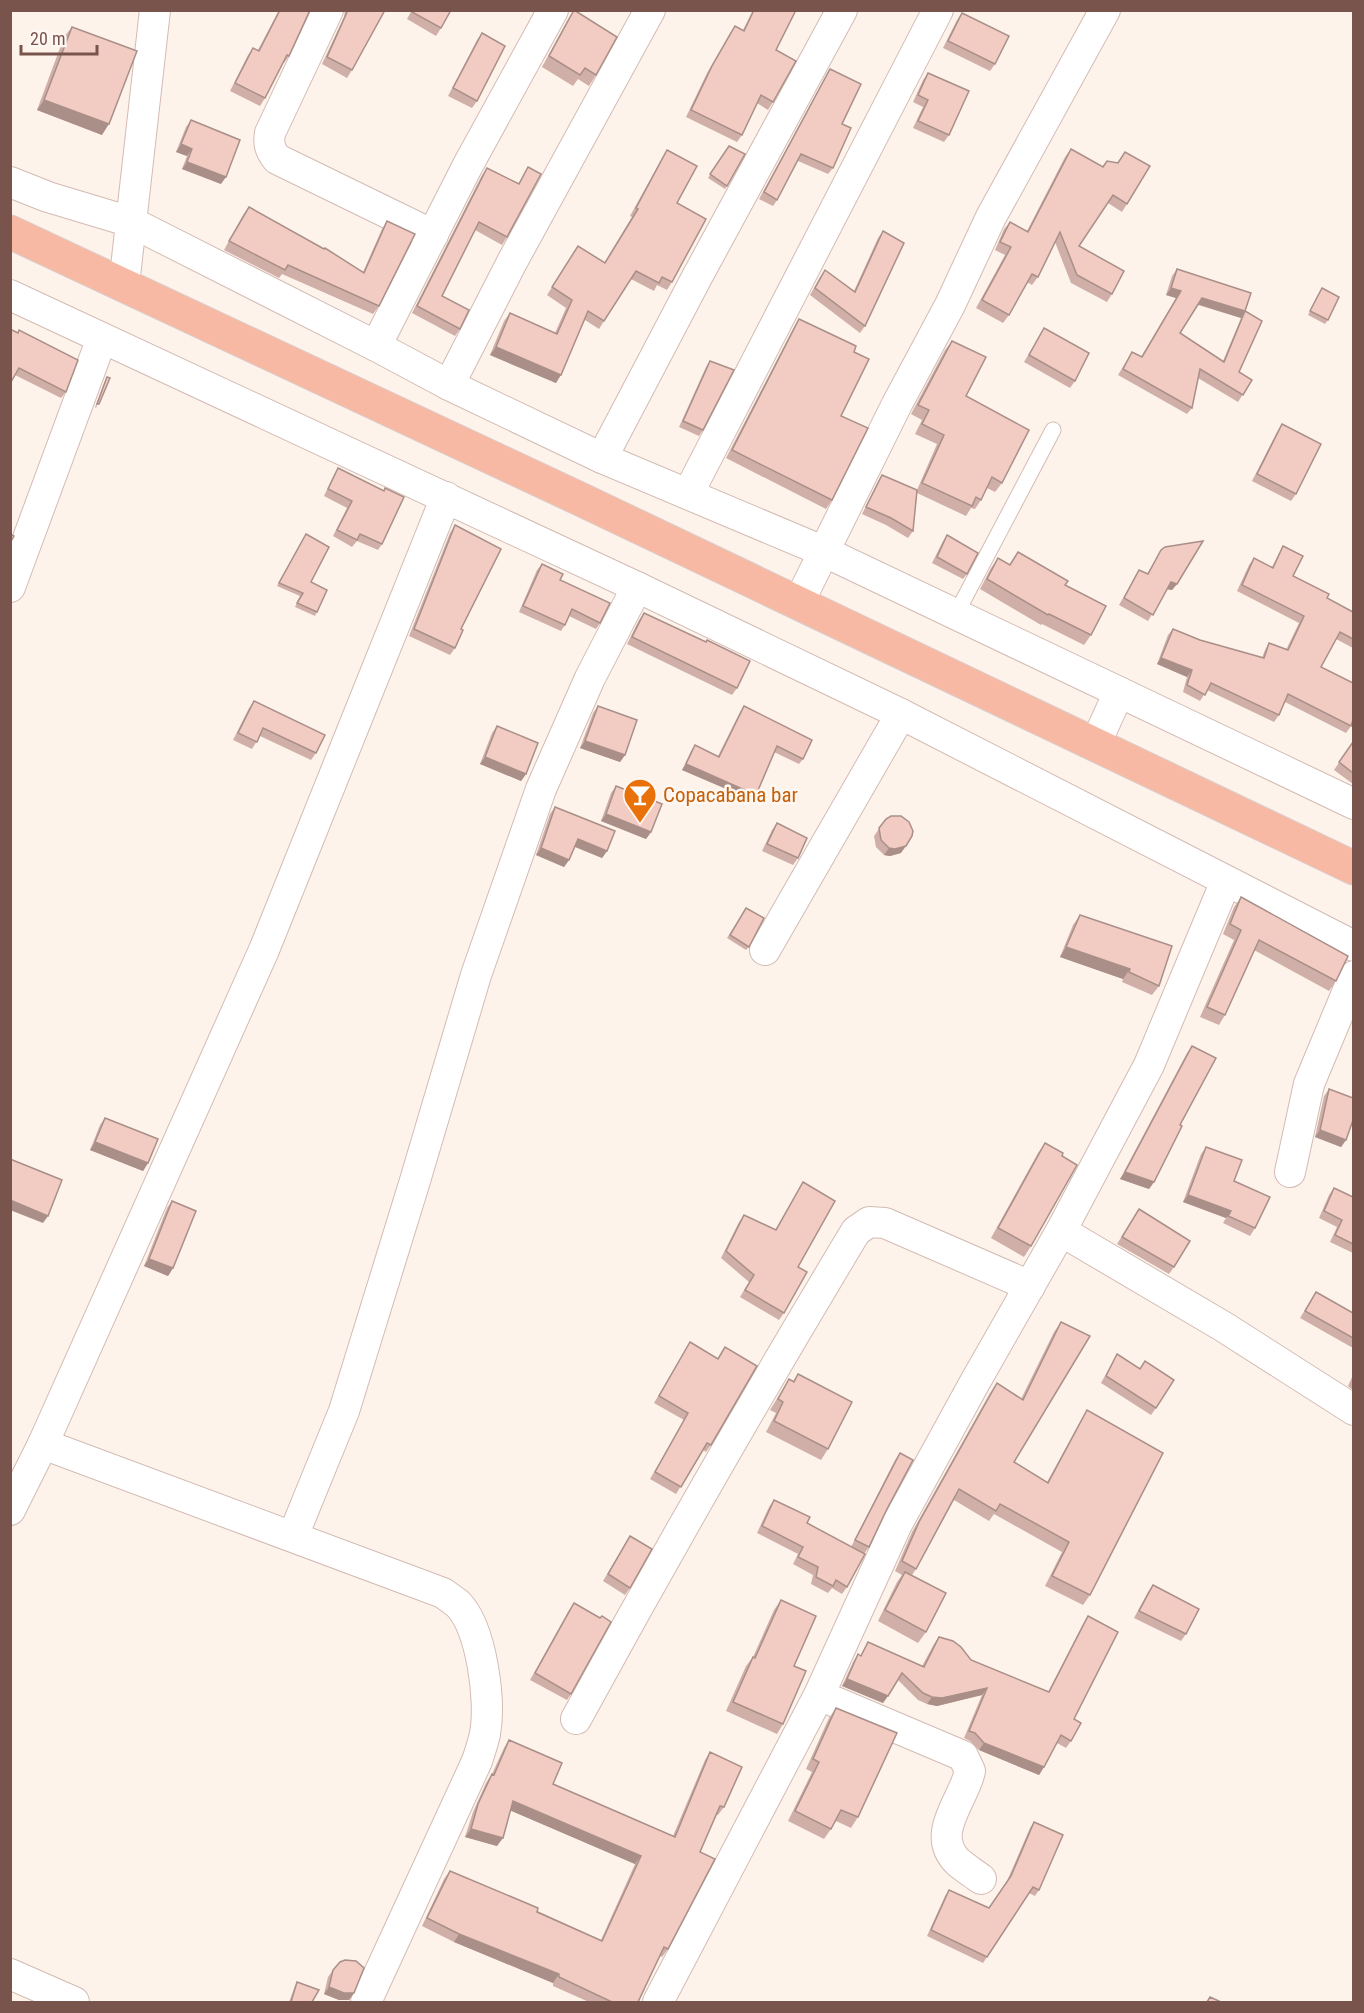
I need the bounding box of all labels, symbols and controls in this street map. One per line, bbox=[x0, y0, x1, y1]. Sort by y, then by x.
scale bar bbox=[21, 18, 98, 56]
text: 20 m bbox=[30, 28, 65, 49]
bar icon: Copacabana bar bbox=[622, 777, 658, 824]
place label: Copacabana bar bbox=[663, 783, 798, 807]

